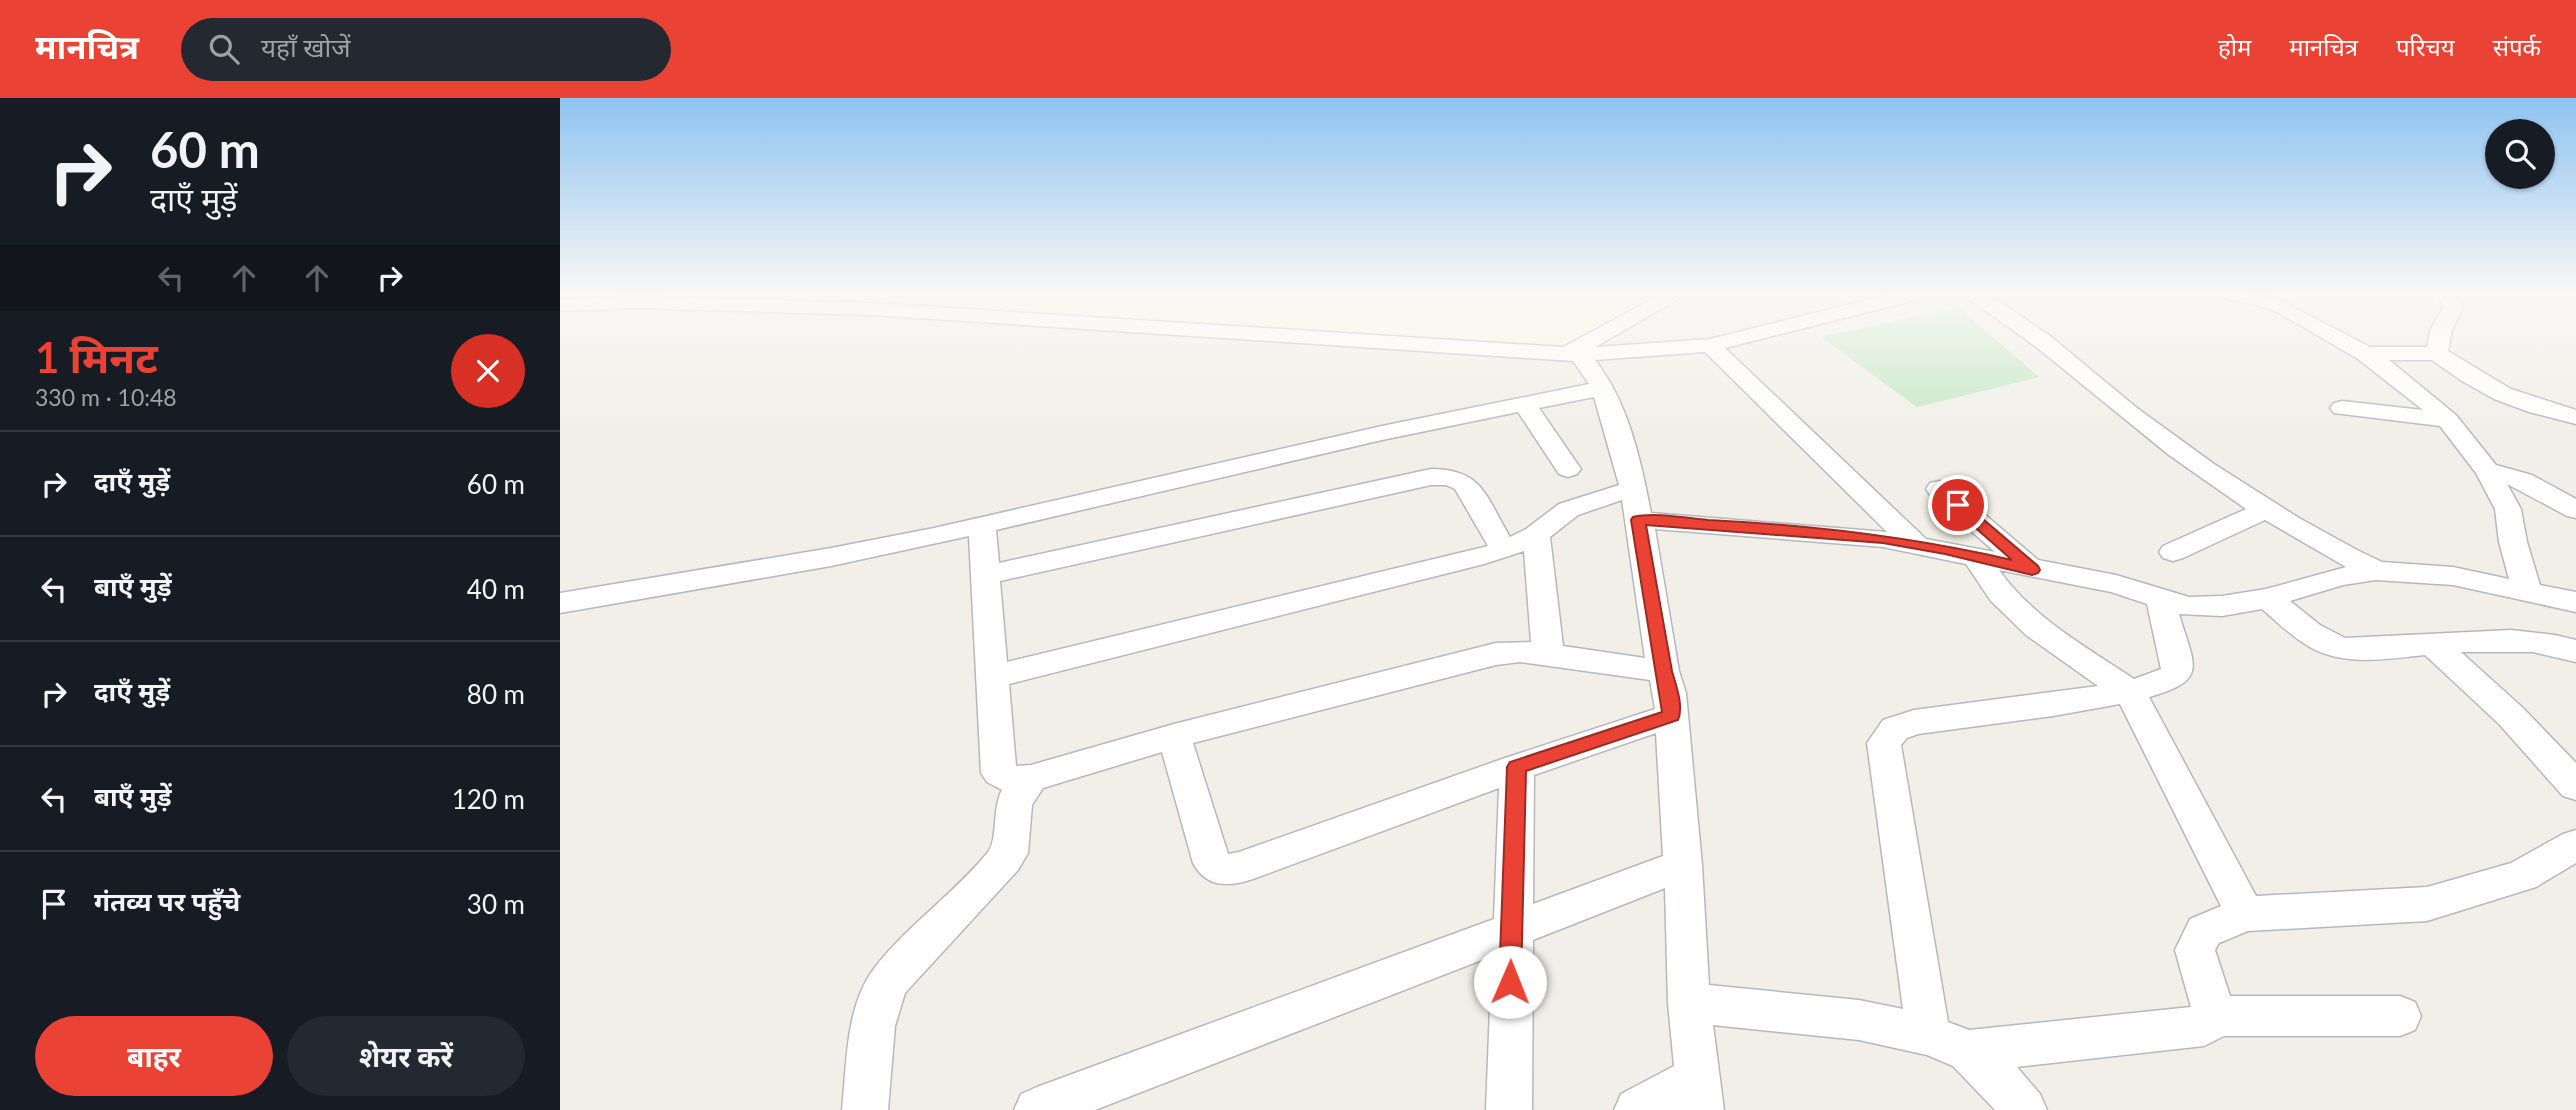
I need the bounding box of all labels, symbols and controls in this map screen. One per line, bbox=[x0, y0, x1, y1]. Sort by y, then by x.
search box bbox=[181, 18, 671, 81]
text: मानचित्र bbox=[35, 26, 139, 66]
icon: search bbox=[205, 30, 243, 68]
text: यहाँ खोजें bbox=[261, 31, 351, 63]
text: होम bbox=[2218, 32, 2251, 61]
text: मानचित्र bbox=[2289, 32, 2358, 61]
text: परिचय bbox=[2396, 32, 2455, 61]
text: संपर्क bbox=[2493, 32, 2541, 61]
map controls bbox=[2485, 119, 2555, 189]
button: search bbox=[2485, 119, 2555, 189]
text: 60 m bbox=[150, 120, 260, 178]
icon: right bbox=[35, 126, 126, 217]
text: दाएँ मुड़ें bbox=[150, 179, 237, 218]
icon: left bbox=[152, 259, 190, 297]
icon: ahead bbox=[225, 259, 263, 297]
icon: ahead bbox=[298, 259, 336, 297]
icon: right bbox=[371, 259, 409, 297]
text: 1 मिनट bbox=[35, 332, 158, 382]
button: close bbox=[451, 334, 525, 408]
text: 330 m · 10:48 bbox=[35, 383, 177, 411]
icon: right bbox=[35, 465, 73, 503]
text: दाएँ मुड़ें bbox=[94, 465, 170, 497]
text: 60 m bbox=[467, 468, 525, 500]
pin bbox=[1928, 475, 1988, 535]
icon: arrive bbox=[1939, 486, 1977, 524]
icon: left bbox=[35, 570, 73, 608]
text: बाएँ मुड़ें bbox=[94, 570, 172, 602]
text: 40 m bbox=[467, 573, 525, 605]
icon: right bbox=[35, 675, 73, 713]
text: दाएँ मुड़ें bbox=[94, 675, 170, 707]
text: 80 m bbox=[467, 678, 525, 710]
icon: left bbox=[35, 780, 73, 818]
text: बाएँ मुड़ें bbox=[94, 780, 172, 812]
text: 120 m bbox=[452, 783, 525, 815]
icon: arrive bbox=[35, 885, 73, 923]
text: गंतव्य पर पहुँचे bbox=[94, 885, 240, 917]
text: 30 m bbox=[467, 888, 525, 920]
position arrow bbox=[1473, 945, 1547, 1019]
button: बाहर bbox=[35, 1016, 273, 1096]
button: शेयर करें bbox=[287, 1016, 525, 1096]

